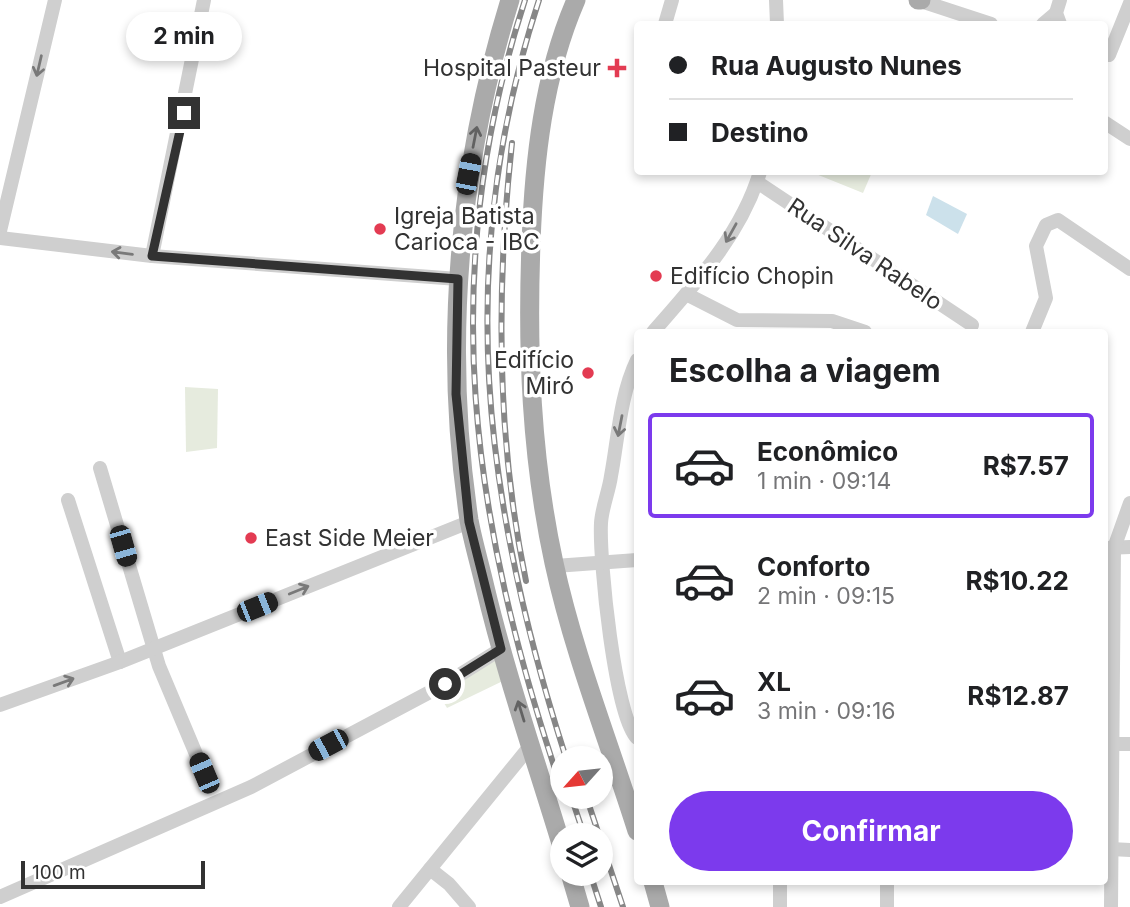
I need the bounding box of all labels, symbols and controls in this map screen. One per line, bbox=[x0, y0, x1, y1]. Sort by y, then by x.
callout: 2 min bbox=[126, 11, 242, 60]
text: 2 min bbox=[153, 22, 215, 50]
text: Rua Augusto Nunes bbox=[711, 50, 962, 81]
one-way arrow bbox=[32, 54, 46, 77]
place label: Hospital Pasteur bbox=[423, 54, 601, 82]
marker: Hospital Pasteur bbox=[607, 58, 627, 78]
route end bbox=[168, 97, 200, 129]
text: Destino bbox=[711, 117, 809, 148]
one-way arrow bbox=[469, 126, 483, 149]
car bbox=[454, 151, 483, 197]
street label: Rua Silva Rabelo bbox=[782, 192, 948, 316]
place label: Igreja Batista Carioca - IBC bbox=[394, 202, 540, 256]
marker: Igreja Batista Carioca - IBC bbox=[372, 221, 388, 237]
one-way arrow bbox=[724, 222, 737, 243]
one-way arrow bbox=[111, 246, 133, 259]
place label: Edifício Chopin bbox=[670, 262, 834, 290]
marker: Edifício Chopin bbox=[648, 268, 664, 284]
place label: Edifício Miró bbox=[494, 346, 574, 400]
text: Escolha a viagem bbox=[669, 351, 941, 390]
marker: Edifício Miró bbox=[580, 365, 596, 381]
one-way arrow bbox=[613, 414, 626, 437]
icon: car bbox=[673, 434, 736, 497]
text: Econômico bbox=[757, 436, 898, 467]
text: R$7.57 bbox=[983, 450, 1069, 481]
text: 1 min · 09:14 bbox=[757, 467, 891, 495]
car bbox=[108, 523, 139, 569]
place label: East Side Meier bbox=[265, 524, 434, 552]
marker: East Side Meier bbox=[243, 530, 259, 546]
icon: car bbox=[673, 549, 736, 612]
text: Conforto bbox=[757, 551, 870, 582]
text: R$10.22 bbox=[965, 565, 1069, 596]
text: 2 min · 09:15 bbox=[757, 582, 895, 610]
one-way arrow bbox=[288, 583, 309, 596]
car bbox=[234, 589, 281, 625]
icon: car bbox=[673, 664, 736, 727]
text: XL bbox=[757, 666, 791, 697]
route start bbox=[429, 668, 461, 700]
one-way arrow bbox=[53, 675, 75, 687]
text: R$12.87 bbox=[967, 680, 1069, 711]
text: 3 min · 09:16 bbox=[757, 697, 896, 725]
one-way arrow bbox=[513, 701, 526, 723]
car bbox=[305, 726, 352, 764]
north arrow bbox=[550, 746, 612, 808]
map controls bbox=[550, 746, 613, 886]
car bbox=[187, 750, 222, 796]
button: Confirmar bbox=[669, 791, 1073, 871]
button: layers bbox=[550, 823, 613, 886]
scale bar bbox=[21, 858, 205, 890]
text: 100 m bbox=[32, 861, 86, 884]

